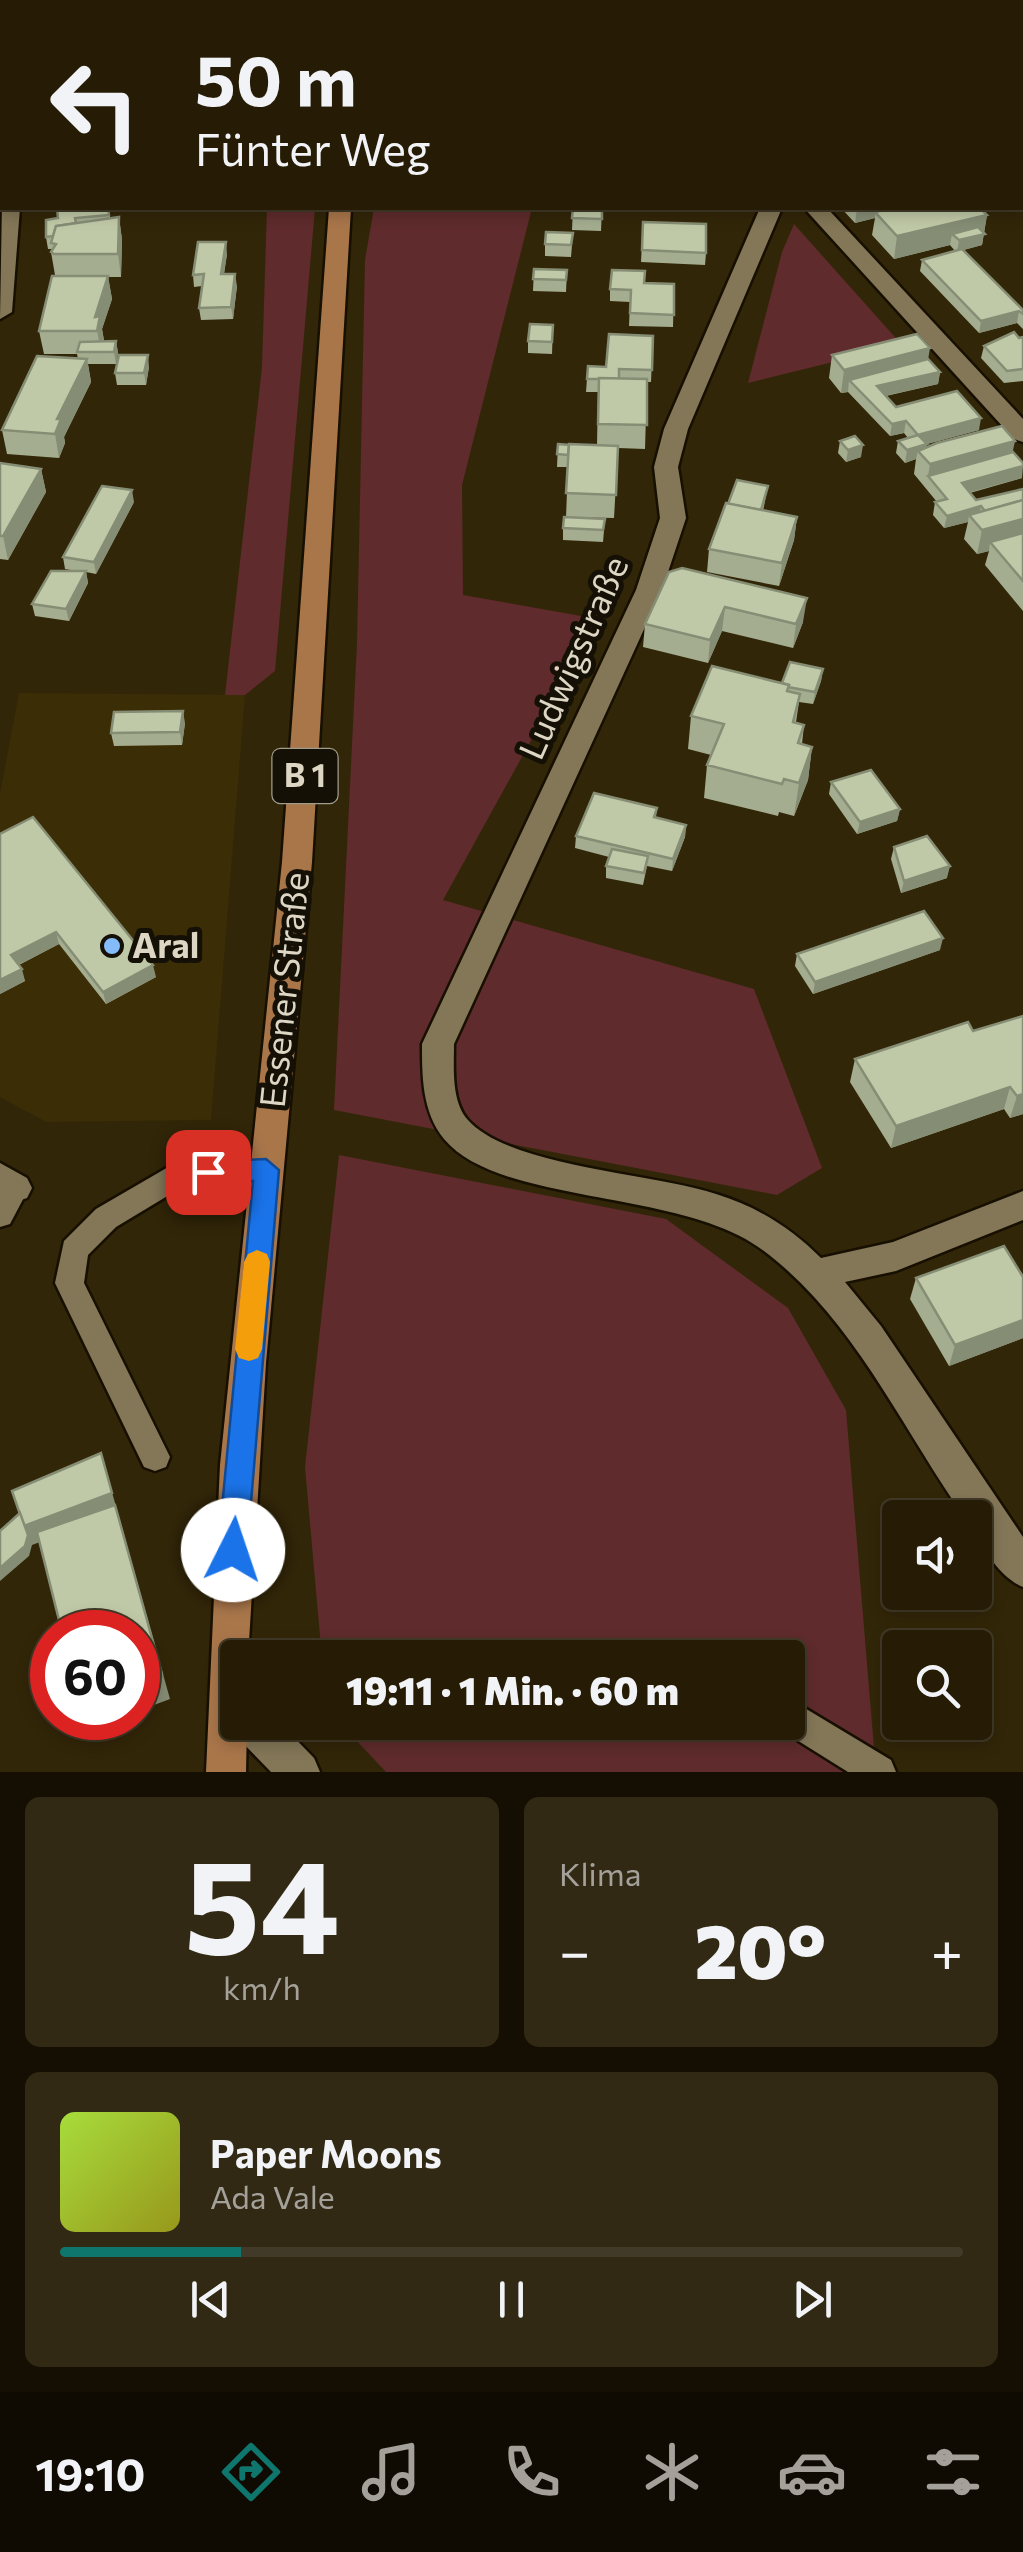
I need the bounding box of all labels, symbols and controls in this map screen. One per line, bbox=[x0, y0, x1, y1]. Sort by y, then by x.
text: 50 m bbox=[195, 35, 357, 120]
icon: left bbox=[30, 40, 160, 170]
text: Fünter Weg bbox=[195, 120, 430, 175]
street label: Ludwigstraße bbox=[508, 549, 636, 765]
road number: B 1 bbox=[272, 749, 338, 803]
street label: Essener Straße bbox=[249, 870, 316, 1109]
place label: Aral bbox=[132, 922, 199, 965]
marker: Aral bbox=[101, 935, 123, 957]
pin bbox=[166, 1130, 251, 1215]
icon: arrive bbox=[181, 1145, 236, 1200]
position arrow bbox=[181, 1498, 285, 1602]
map controls bbox=[882, 1500, 992, 1740]
button: sound bbox=[882, 1500, 992, 1610]
speed limit sign: 60 bbox=[30, 1610, 160, 1740]
button: search bbox=[882, 1630, 992, 1740]
text: 19:11 · 1 Min. · 60 m bbox=[346, 1666, 679, 1713]
text: 54 bbox=[184, 1822, 340, 1981]
text: Klima bbox=[559, 1853, 641, 1893]
text: 20° bbox=[695, 1903, 826, 1994]
text: − bbox=[559, 1916, 590, 1983]
text: + bbox=[931, 1916, 963, 1983]
text: km/h bbox=[223, 1967, 301, 2007]
text: Paper Moons bbox=[210, 2129, 442, 2176]
text: Ada Vale bbox=[210, 2176, 335, 2216]
icon: previous bbox=[183, 2272, 238, 2327]
icon: pause bbox=[484, 2272, 539, 2327]
icon: next bbox=[785, 2272, 840, 2327]
icon: directions bbox=[216, 2437, 286, 2507]
icon: music bbox=[356, 2437, 426, 2507]
icon: phone bbox=[497, 2437, 567, 2507]
icon: climate bbox=[637, 2437, 707, 2507]
icon: car bbox=[777, 2437, 847, 2507]
icon: filters bbox=[918, 2437, 988, 2507]
text: 19:10 bbox=[35, 2445, 145, 2500]

